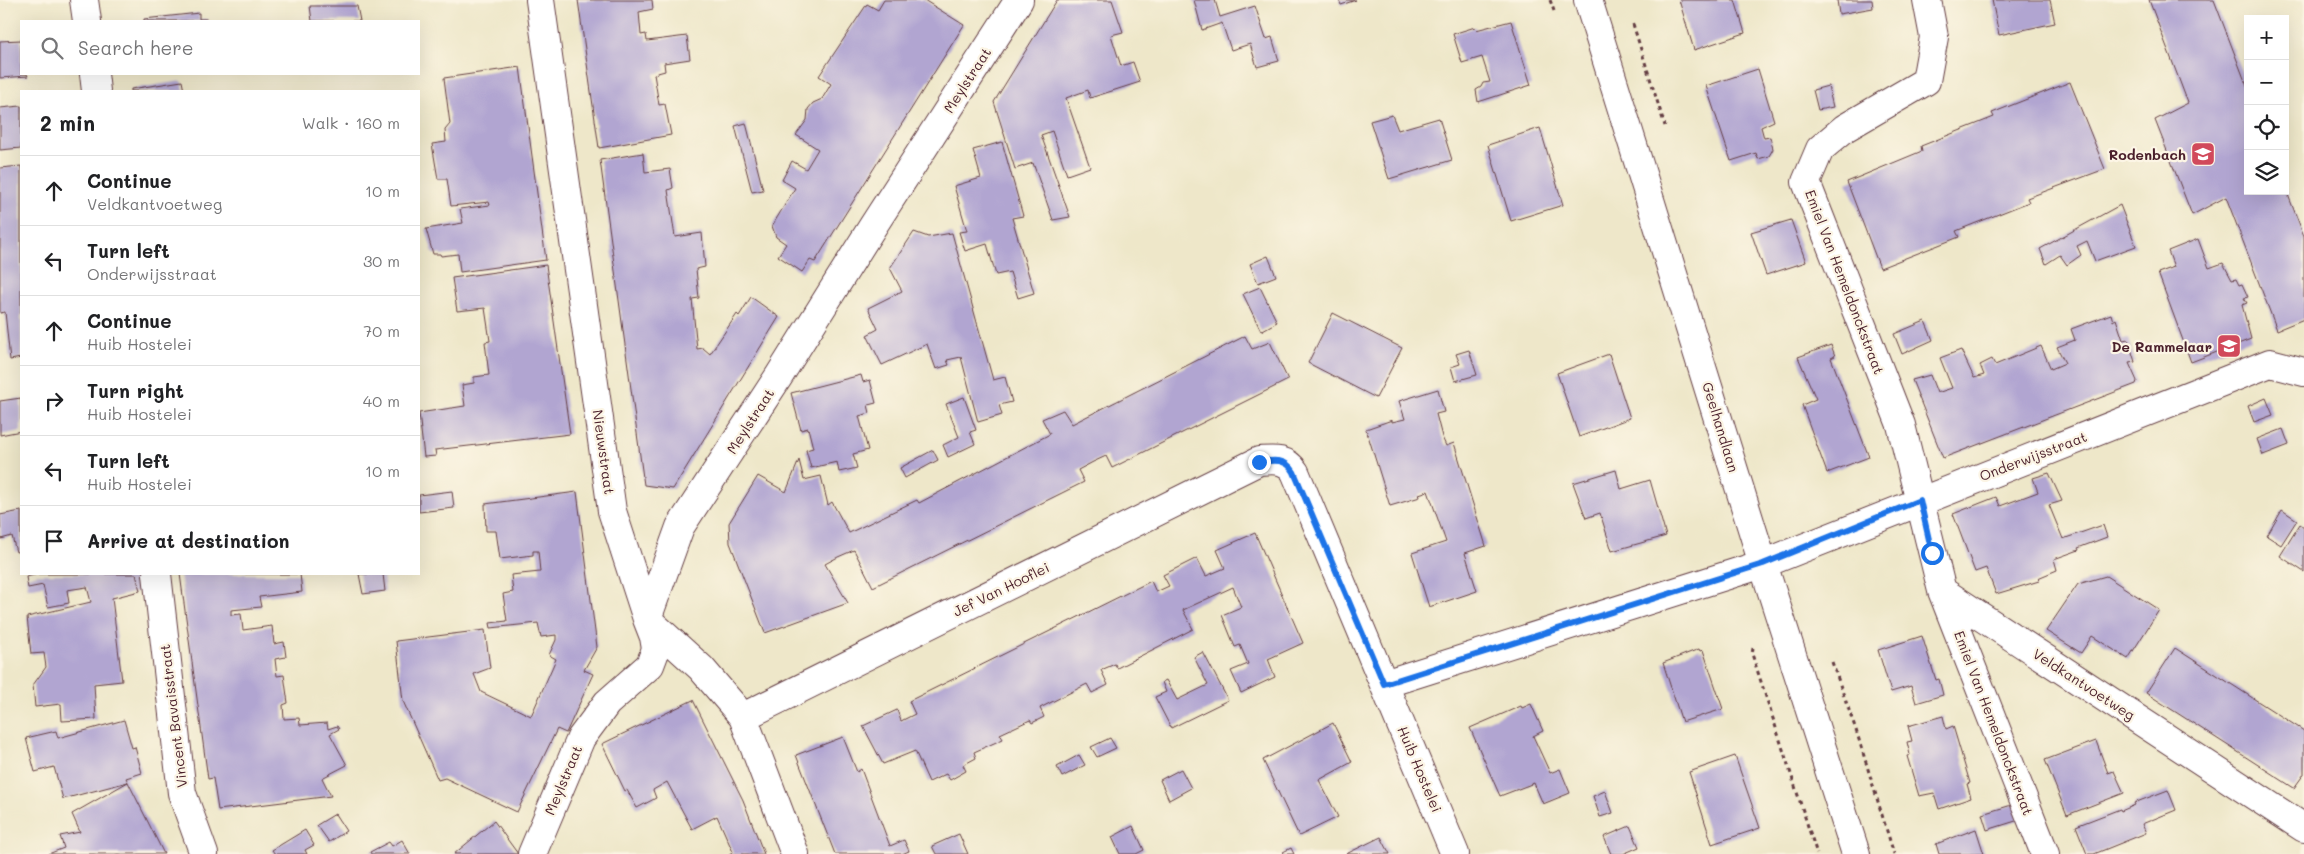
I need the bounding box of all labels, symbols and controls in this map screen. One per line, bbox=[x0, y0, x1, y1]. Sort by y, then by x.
map controls bbox=[2244, 15, 2289, 195]
button: + bbox=[2244, 15, 2289, 60]
search box bbox=[20, 20, 420, 75]
icon: search bbox=[38, 34, 66, 62]
text: Search here bbox=[78, 35, 194, 60]
street label: Meylstraat bbox=[939, 44, 995, 116]
button: − bbox=[2244, 60, 2289, 105]
button: locate bbox=[2244, 105, 2289, 150]
text: 2 min bbox=[40, 109, 95, 136]
text: Walk · 160 m bbox=[302, 112, 400, 133]
school or university icon: Rodenbach bbox=[2190, 141, 2216, 167]
place label: Rodenbach bbox=[2109, 145, 2186, 164]
button: layers bbox=[2244, 150, 2289, 195]
text: Continue bbox=[87, 168, 172, 193]
icon: ahead bbox=[40, 177, 68, 205]
text: 10 m bbox=[365, 180, 400, 201]
street label: Emiel Van Hemeldonckstraat bbox=[1801, 187, 1889, 377]
text: Veldkantvoetweg bbox=[87, 193, 222, 214]
text: Turn left bbox=[87, 238, 170, 263]
icon: left bbox=[40, 247, 68, 275]
text: 30 m bbox=[363, 250, 400, 271]
text: Onderwijsstraat bbox=[87, 263, 217, 284]
text: Continue bbox=[87, 308, 172, 333]
icon: ahead bbox=[40, 317, 68, 345]
text: 70 m bbox=[363, 320, 400, 341]
text: Huib Hostelei bbox=[87, 333, 192, 354]
school or university icon: De Rammelaar bbox=[2216, 333, 2242, 359]
place label: De Rammelaar bbox=[2111, 337, 2212, 356]
text: Turn right bbox=[87, 378, 184, 403]
street label: Geelhandlaan bbox=[1698, 380, 1744, 474]
street label: Meylstraat bbox=[722, 385, 778, 457]
icon: right bbox=[40, 387, 68, 415]
text: 40 m bbox=[363, 390, 400, 411]
text: Huib Hostelei bbox=[87, 403, 192, 424]
street label: Nieuwstraat bbox=[589, 408, 619, 496]
street label: Onderwijsstraat bbox=[1977, 427, 2089, 485]
text: Turn left bbox=[87, 448, 170, 473]
route end bbox=[1248, 451, 1271, 474]
icon: left bbox=[40, 457, 68, 485]
text: 10 m bbox=[365, 460, 400, 481]
text: Huib Hostelei bbox=[87, 473, 192, 494]
icon: arrive bbox=[40, 527, 68, 555]
text: Arrive at destination bbox=[87, 528, 290, 553]
route start bbox=[1921, 542, 1944, 565]
street label: Jef Van Hooflei bbox=[950, 558, 1052, 620]
street label: Emiel Van Hemeldonckstraat bbox=[1950, 628, 2038, 818]
street label: Vincent Bavaisstraat bbox=[155, 643, 191, 789]
street label: Veldkantvoetweg bbox=[2029, 644, 2139, 724]
street label: Huib Hostelei bbox=[1393, 723, 1447, 815]
street label: Meylstraat bbox=[540, 742, 586, 818]

